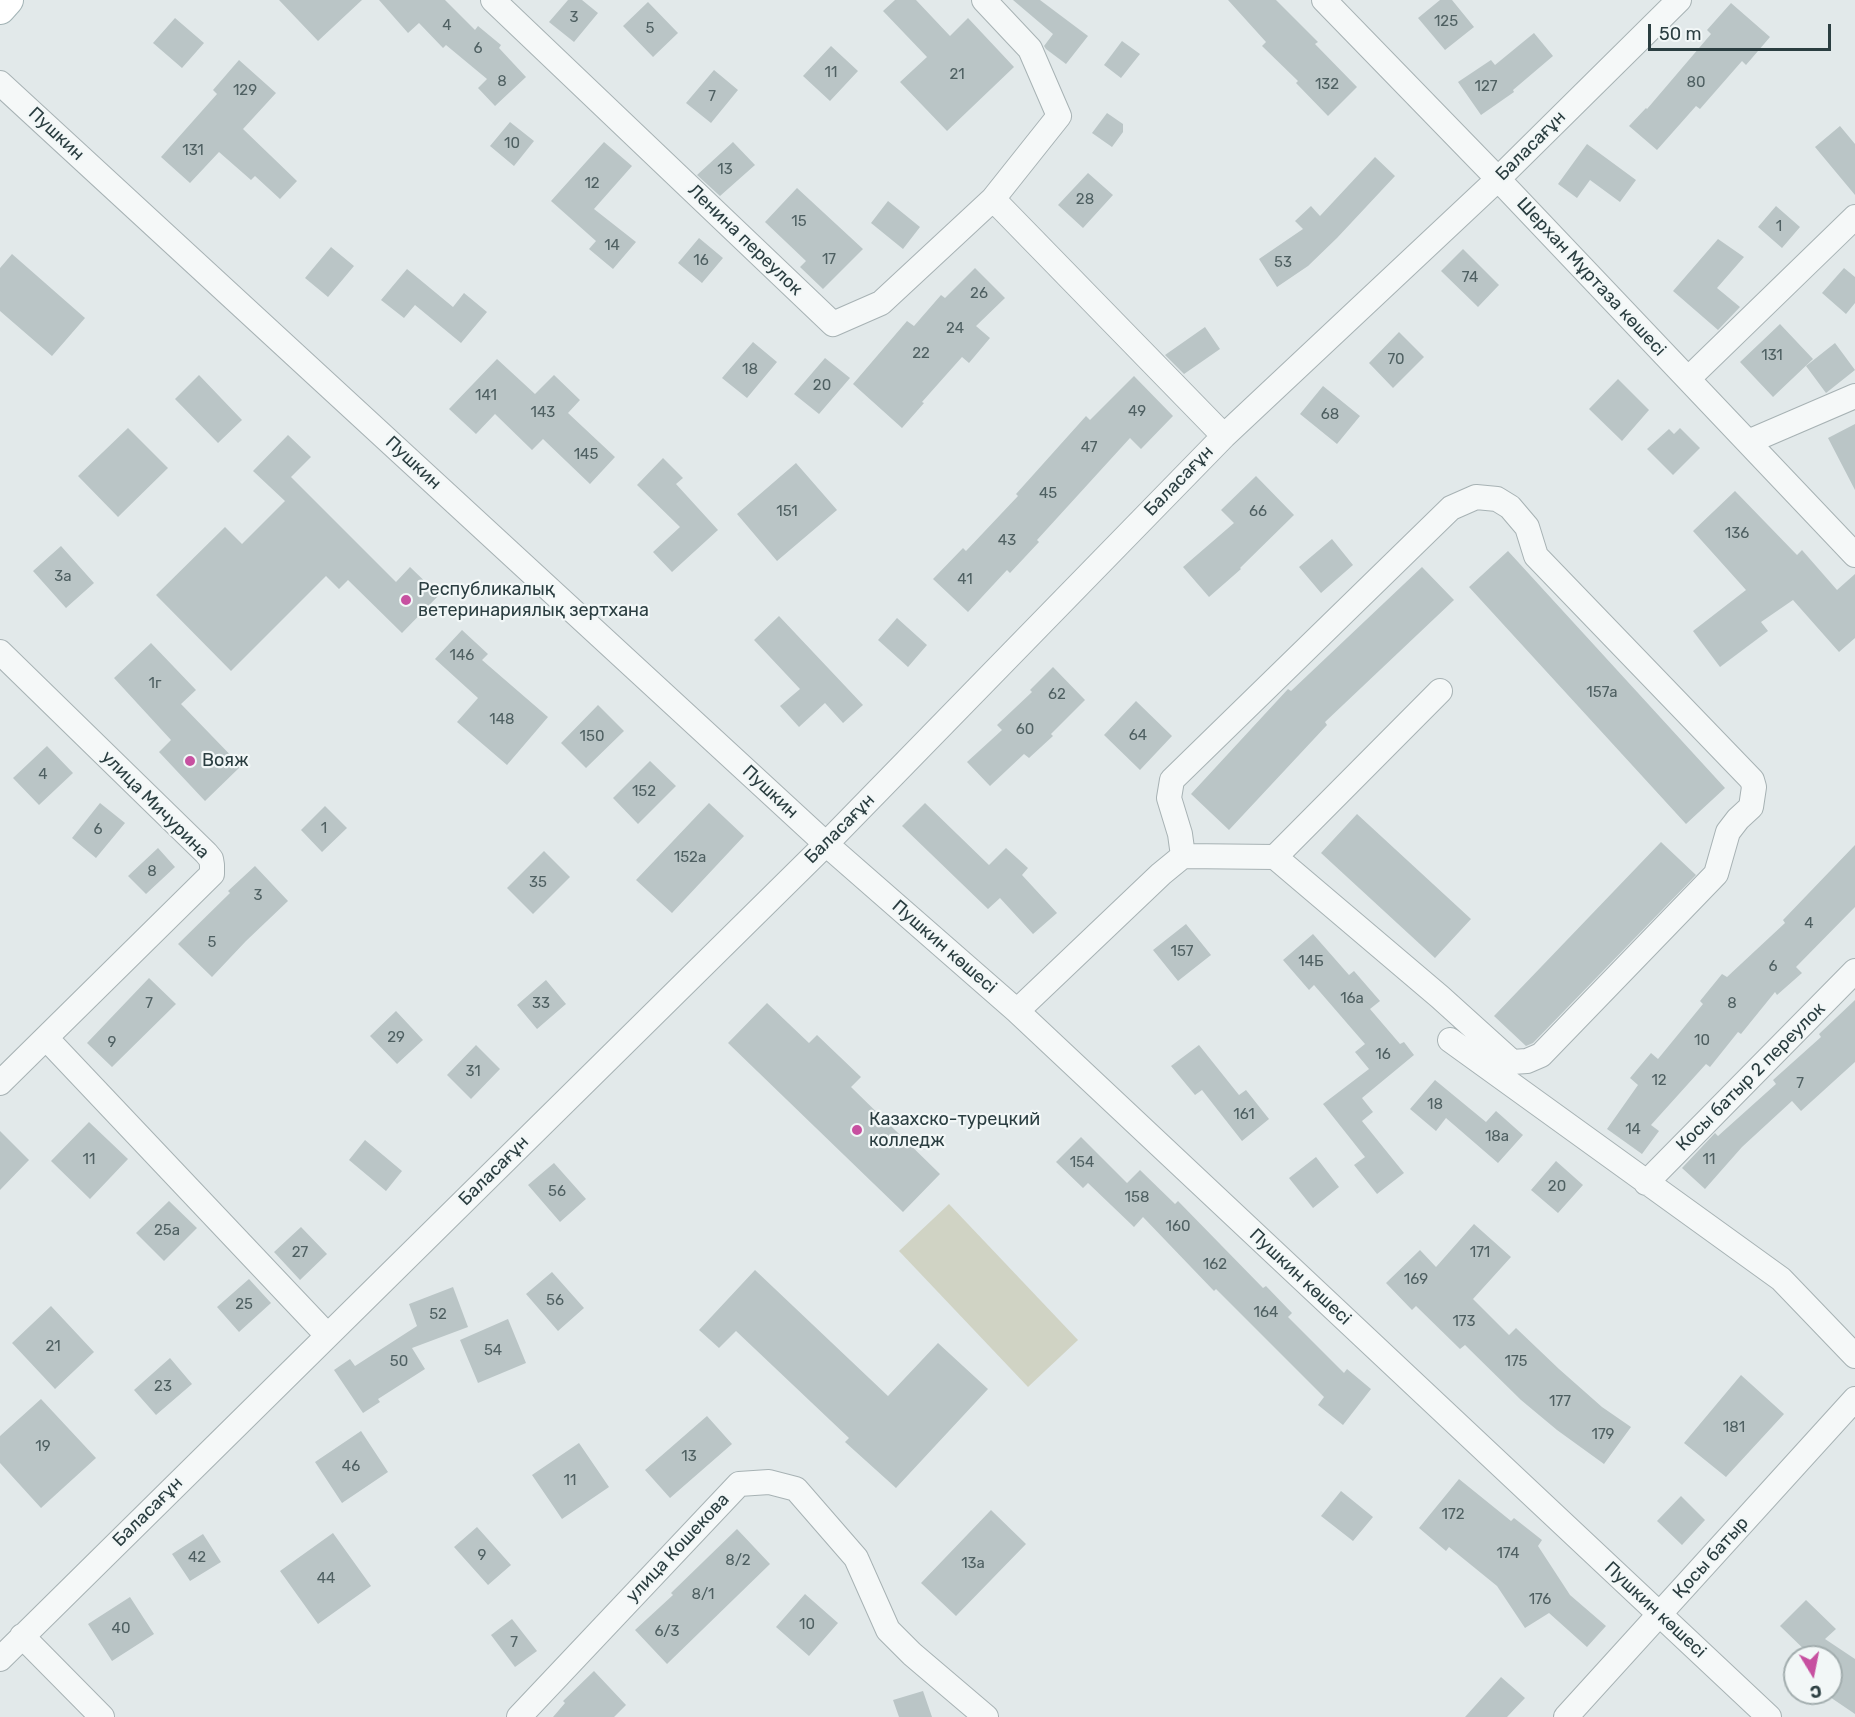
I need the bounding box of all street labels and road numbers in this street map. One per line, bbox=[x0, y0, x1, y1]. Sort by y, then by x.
street label: Пушкин bbox=[24, 103, 88, 165]
street label: Баласағұн bbox=[1492, 107, 1570, 185]
street label: Ленина переулок bbox=[683, 180, 807, 300]
street label: Шерхан Мұртаза көшесі bbox=[1512, 193, 1670, 361]
street label: Пушкин bbox=[381, 432, 445, 494]
street label: Баласағұн bbox=[1140, 441, 1218, 521]
street label: улица Мичурина bbox=[97, 747, 213, 863]
street label: Пушкин bbox=[738, 761, 802, 823]
street label: Баласағұн bbox=[801, 790, 879, 868]
street label: Пушкин көшесі bbox=[887, 896, 1001, 998]
street label: Косы батыр 2 переулок bbox=[1672, 998, 1830, 1156]
street label: Баласағұн bbox=[455, 1132, 533, 1210]
street label: Пушкин көшесі bbox=[1245, 1224, 1355, 1330]
street label: Баласағұн bbox=[109, 1473, 187, 1551]
street label: улица Кошекова bbox=[622, 1489, 734, 1607]
street label: Қосы батыр bbox=[1669, 1513, 1753, 1603]
street label: Пушкин көшесі bbox=[1600, 1557, 1710, 1663]

